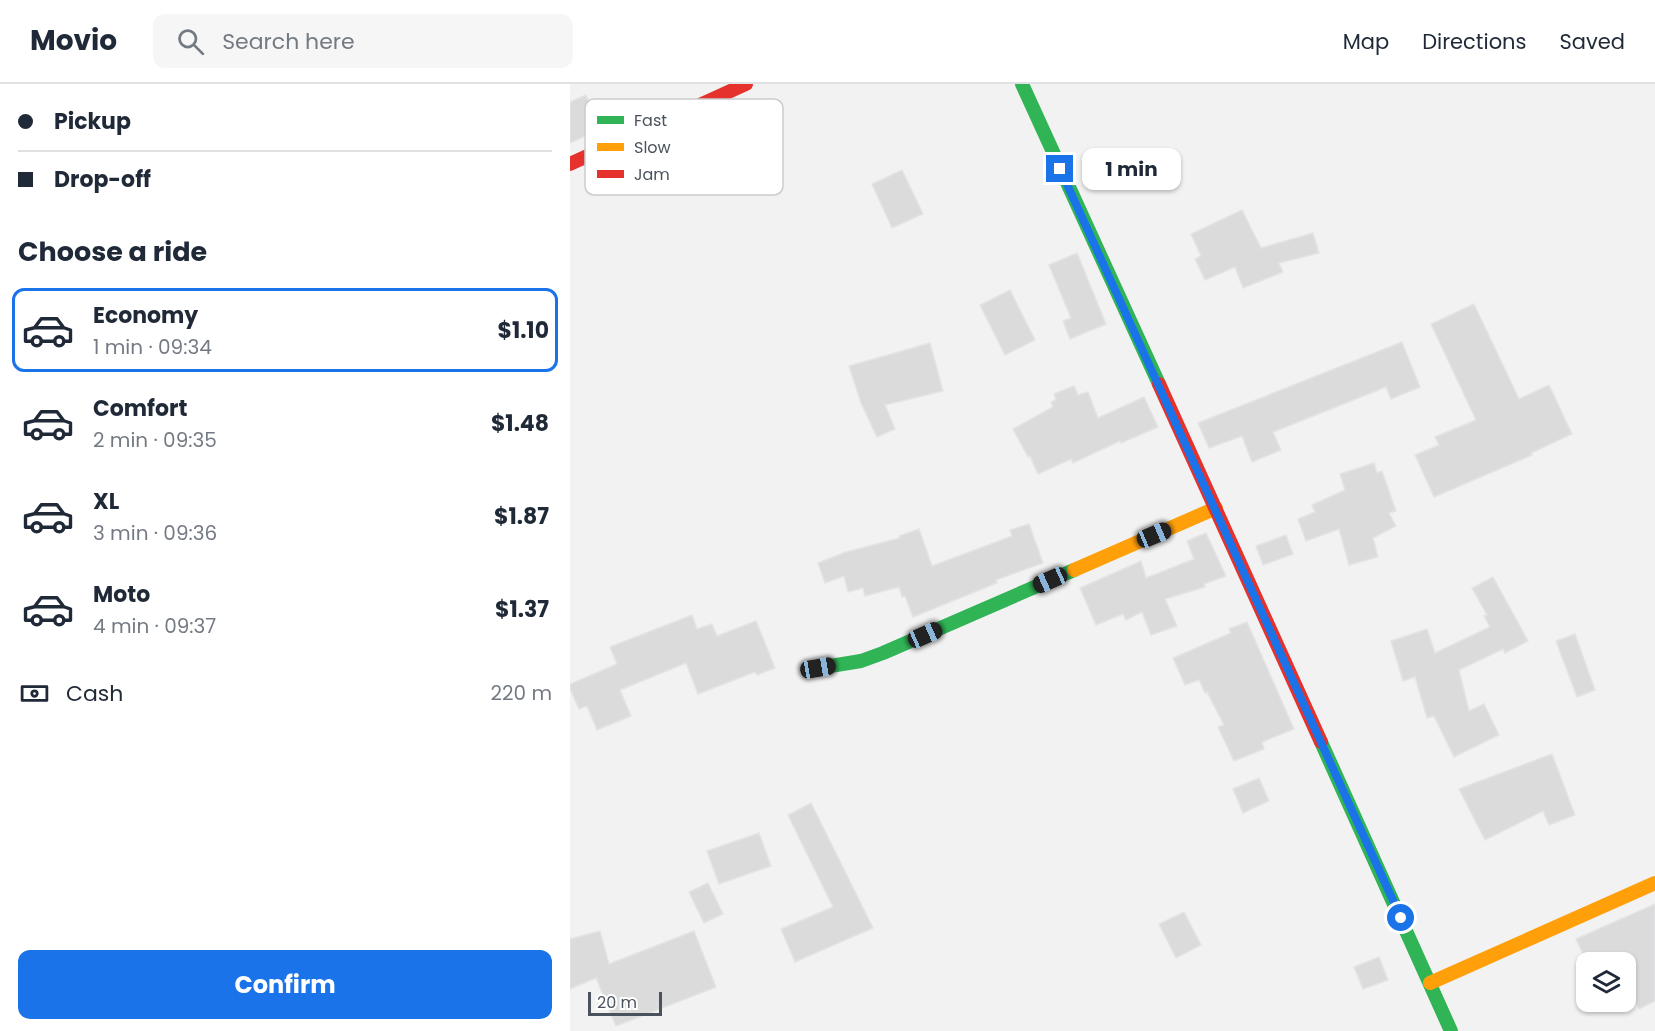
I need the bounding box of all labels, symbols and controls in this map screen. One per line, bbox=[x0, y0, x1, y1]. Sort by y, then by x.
search box bbox=[153, 14, 573, 68]
text: Movio bbox=[30, 21, 117, 60]
icon: search bbox=[174, 25, 207, 58]
text: Search here bbox=[222, 26, 355, 57]
text: Map bbox=[1343, 27, 1389, 56]
text: Directions bbox=[1422, 27, 1526, 56]
text: Saved bbox=[1559, 27, 1625, 56]
legend bbox=[585, 99, 783, 195]
text: Pickup bbox=[54, 106, 131, 137]
text: Fast bbox=[634, 109, 667, 132]
text: Slow bbox=[634, 136, 671, 159]
callout: 1 min bbox=[1081, 148, 1180, 190]
route end bbox=[1046, 155, 1073, 182]
text: 1 min bbox=[1105, 155, 1158, 183]
text: Jam bbox=[634, 163, 670, 186]
text: Drop-off bbox=[54, 164, 151, 195]
text: Choose a ride bbox=[18, 233, 207, 270]
text: Economy bbox=[93, 300, 198, 331]
icon: car bbox=[21, 303, 75, 357]
text: $1.10 bbox=[497, 315, 549, 346]
text: 1 min · 09:34 bbox=[93, 333, 212, 361]
text: Comfort bbox=[93, 393, 187, 424]
icon: car bbox=[21, 396, 75, 450]
text: $1.48 bbox=[491, 408, 549, 439]
text: 2 min · 09:35 bbox=[93, 426, 217, 454]
text: XL bbox=[93, 486, 119, 517]
icon: car bbox=[21, 489, 75, 543]
text: $1.87 bbox=[494, 501, 549, 532]
text: 3 min · 09:36 bbox=[93, 519, 217, 547]
car bbox=[1134, 520, 1174, 550]
car bbox=[1030, 564, 1070, 596]
text: Moto bbox=[93, 579, 150, 610]
icon: car bbox=[21, 582, 75, 636]
text: $1.37 bbox=[495, 594, 549, 625]
text: 4 min · 09:37 bbox=[93, 612, 216, 640]
car bbox=[905, 619, 945, 651]
car bbox=[799, 656, 837, 680]
icon: cash bbox=[18, 677, 51, 710]
text: Cash bbox=[66, 678, 123, 709]
text: 220 m bbox=[491, 679, 552, 707]
route start bbox=[1387, 904, 1414, 931]
button: Confirm bbox=[18, 950, 552, 1019]
map controls bbox=[1576, 952, 1636, 1012]
button: layers bbox=[1576, 952, 1636, 1012]
scale bar bbox=[588, 989, 662, 1016]
text: 20 m bbox=[597, 991, 637, 1014]

